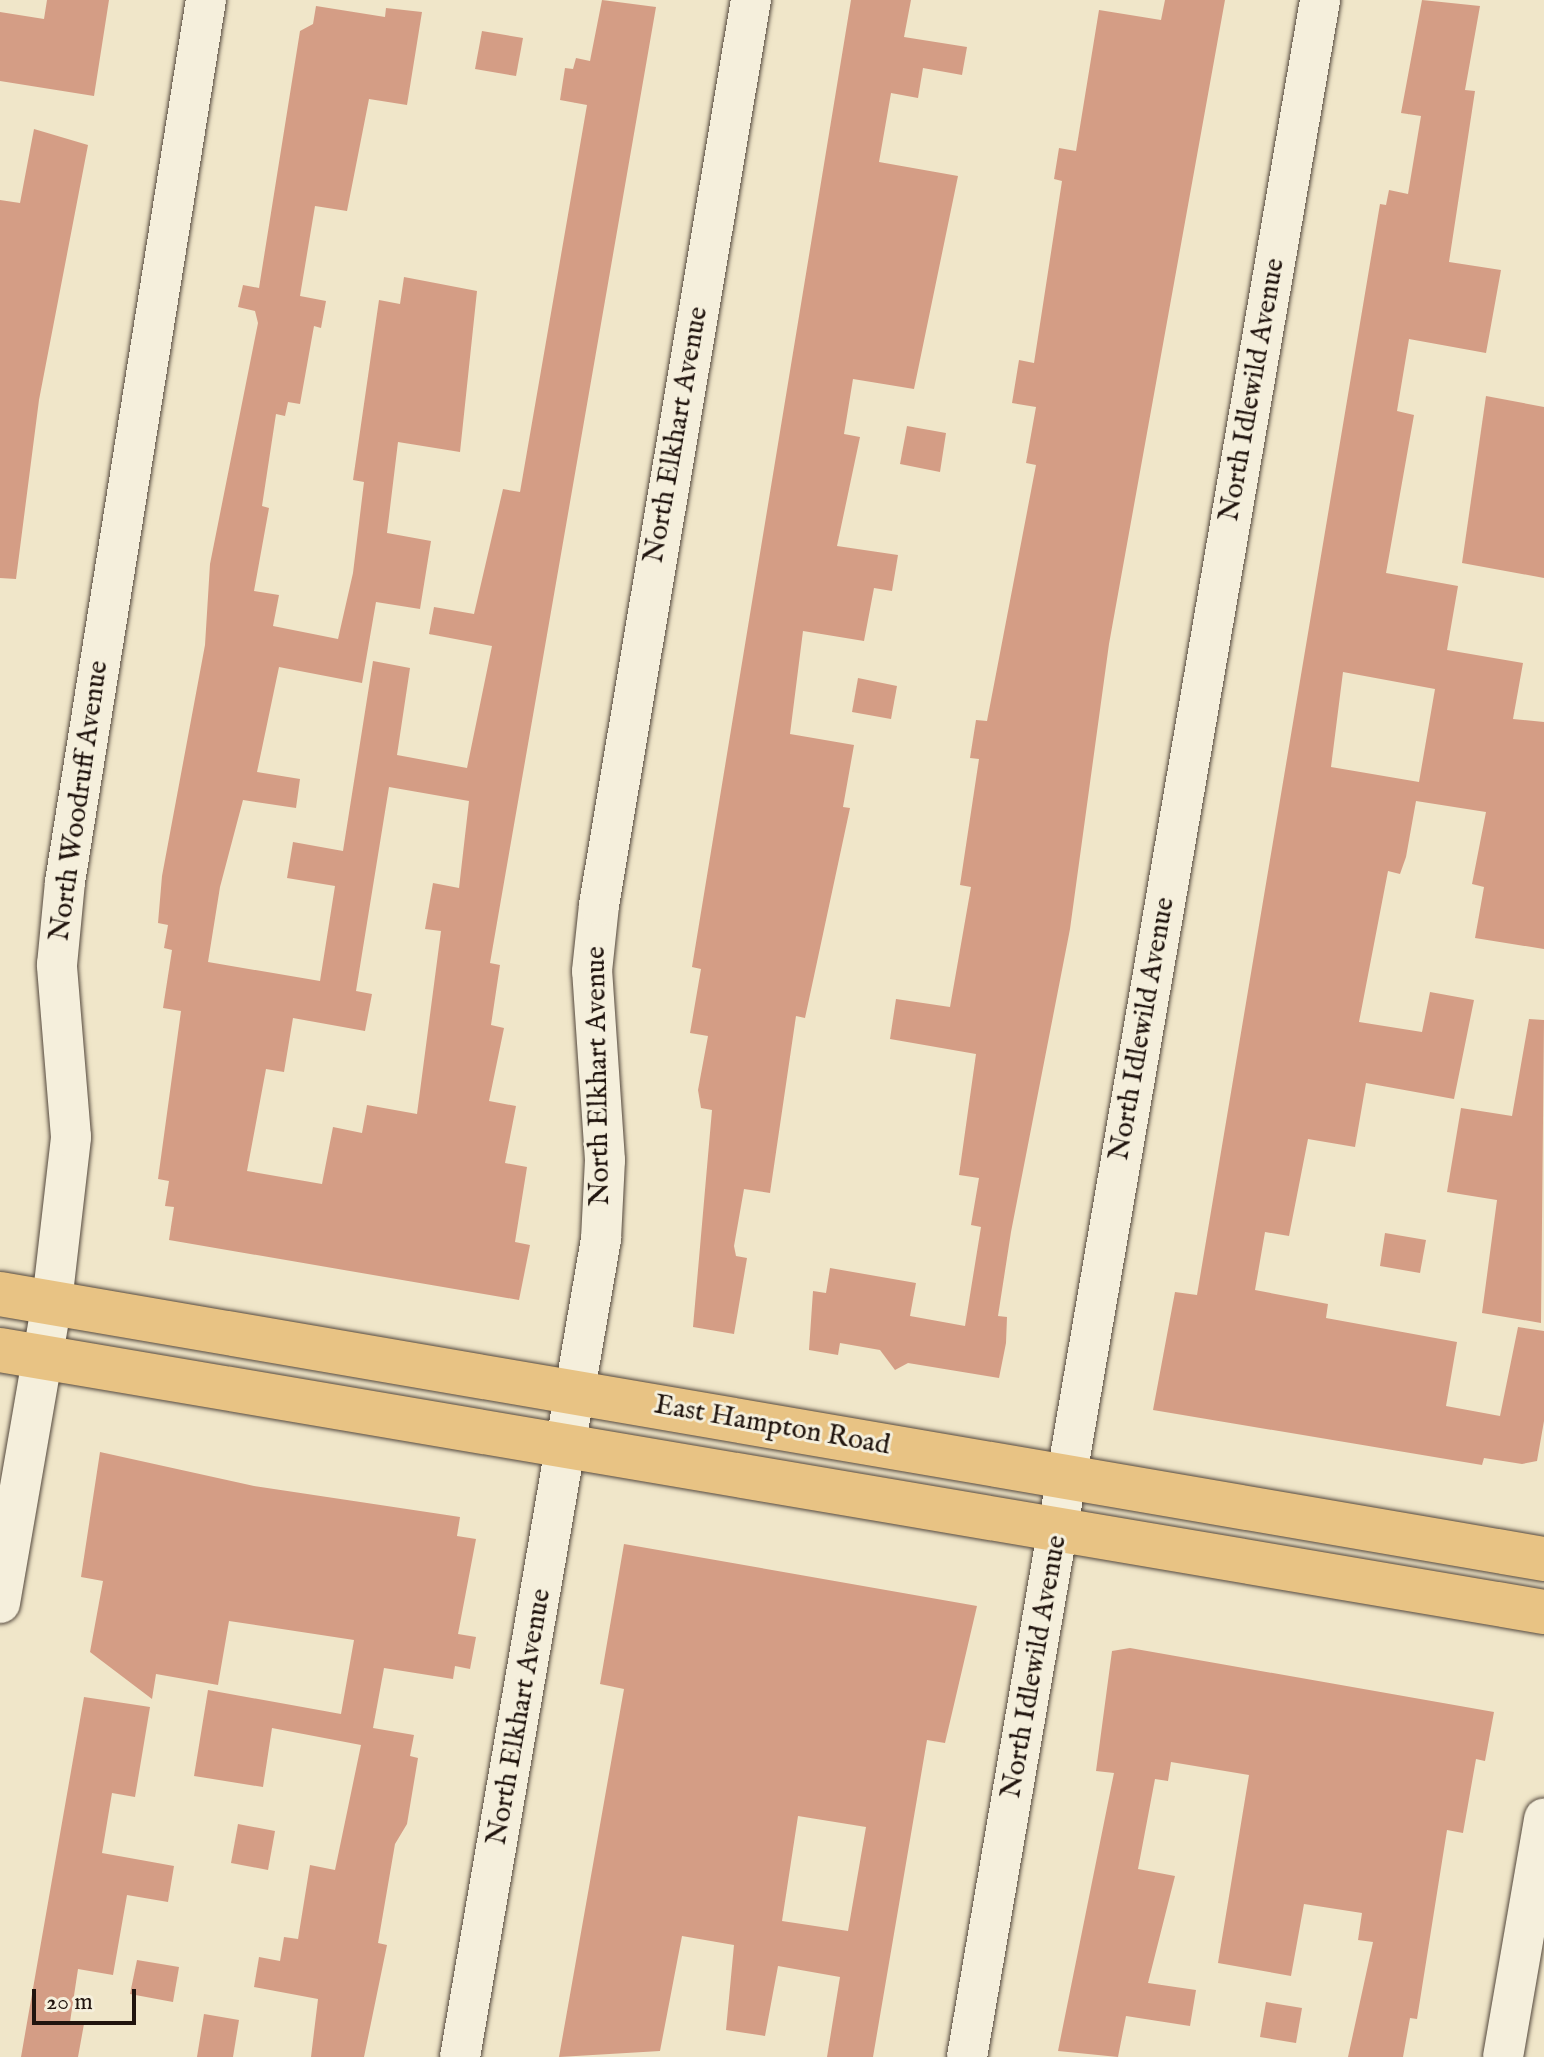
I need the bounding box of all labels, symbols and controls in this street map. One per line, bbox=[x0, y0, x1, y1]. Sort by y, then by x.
street label: North Idlewild Avenue bbox=[1213, 256, 1293, 524]
street label: North Elkhart Avenue bbox=[638, 304, 716, 566]
street label: North Woodruff Avenue bbox=[44, 659, 116, 943]
street label: North Idlewild Avenue bbox=[1103, 895, 1183, 1163]
street label: North Elkhart Avenue bbox=[580, 946, 618, 1206]
street label: East Hampton Road bbox=[651, 1389, 893, 1463]
street label: North Idlewild Avenue bbox=[995, 1533, 1075, 1801]
street label: North Elkhart Avenue bbox=[481, 1586, 559, 1848]
scale bar bbox=[36, 1973, 140, 2023]
text: 20 m bbox=[46, 1987, 93, 2018]

